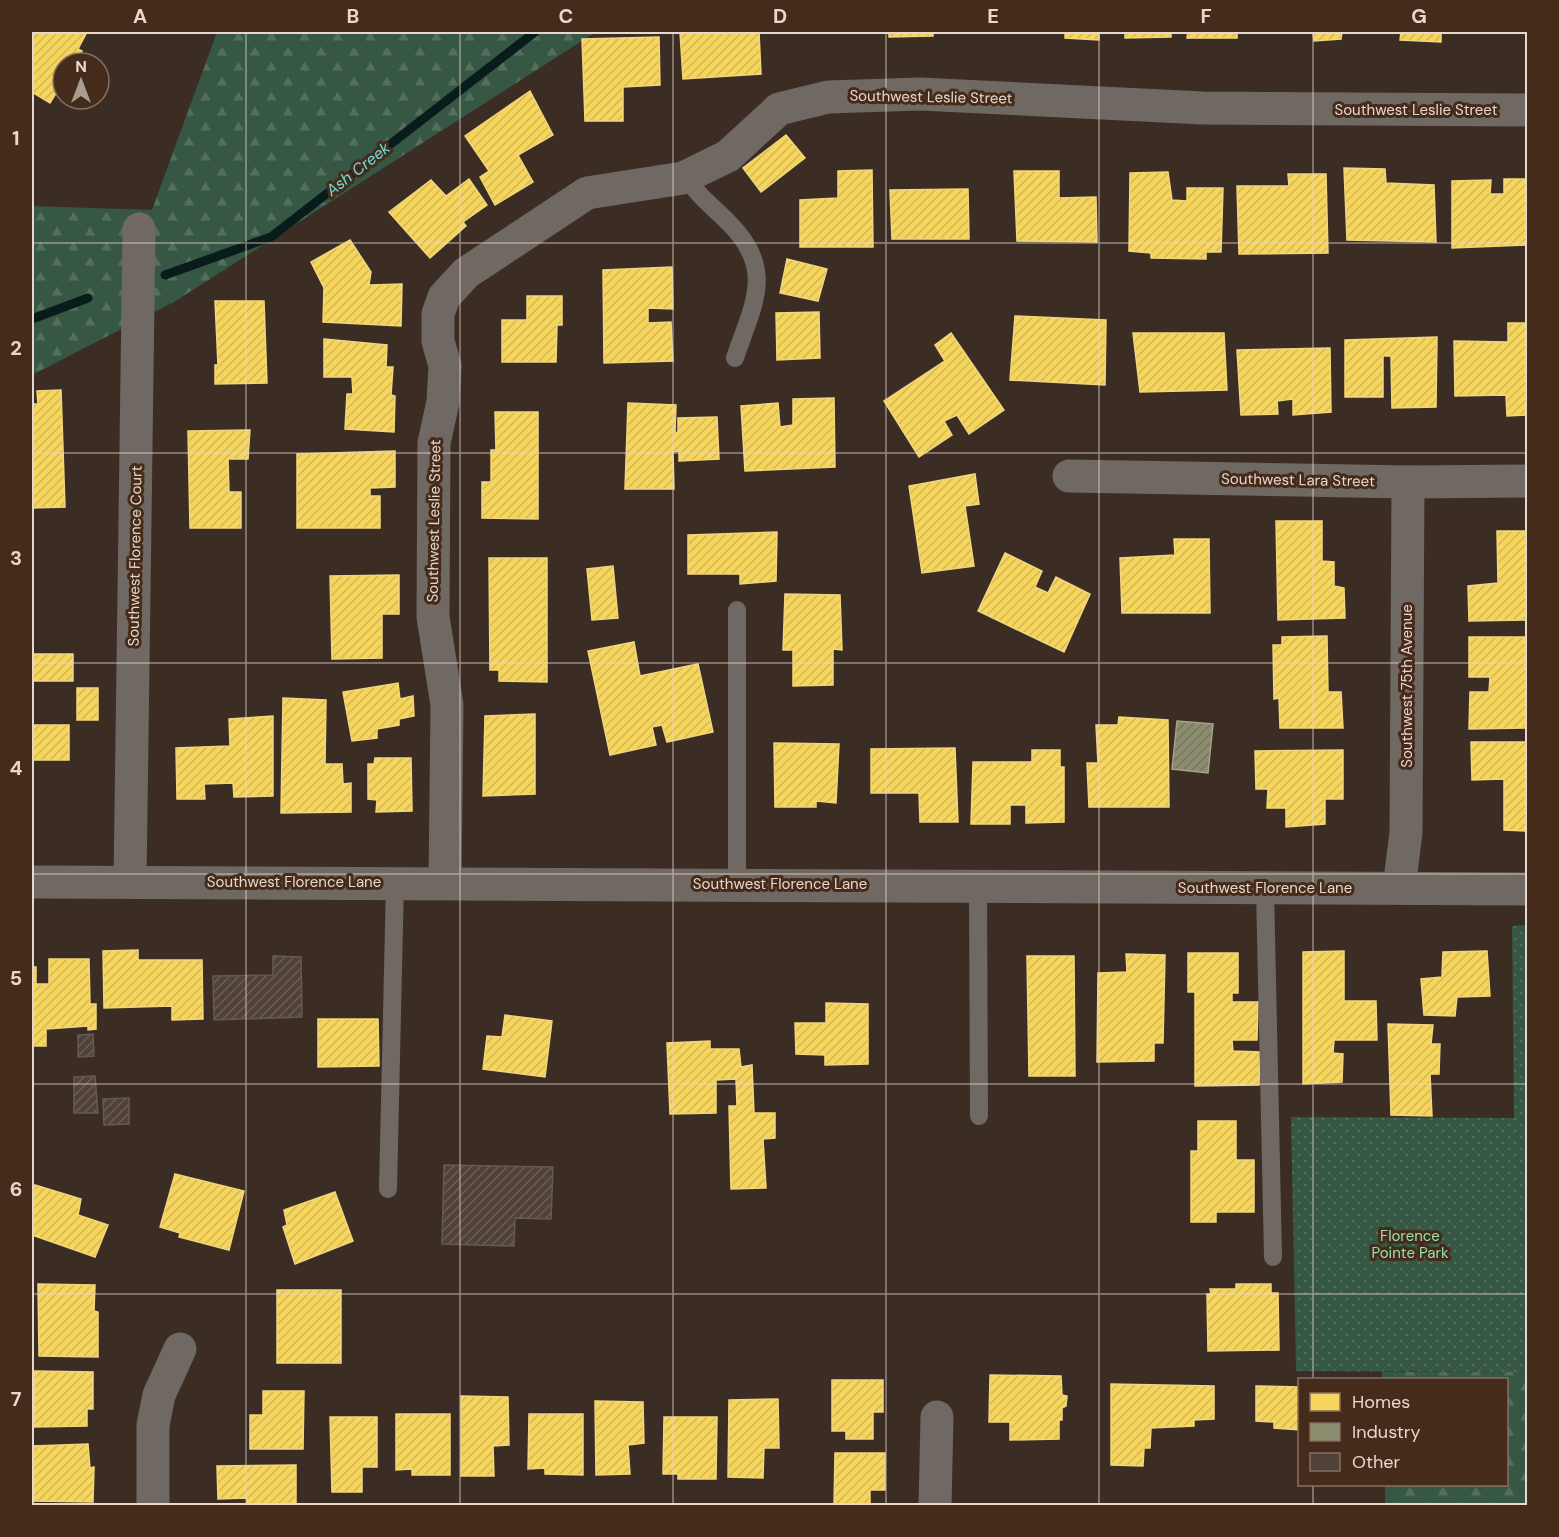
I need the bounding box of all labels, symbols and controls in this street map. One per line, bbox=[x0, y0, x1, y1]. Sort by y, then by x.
text: A bbox=[133, 3, 147, 29]
text: B bbox=[347, 3, 359, 29]
text: C bbox=[559, 3, 573, 29]
text: D bbox=[773, 3, 787, 29]
text: E bbox=[987, 3, 999, 29]
text: F bbox=[1200, 3, 1212, 29]
text: G bbox=[1411, 3, 1427, 29]
north arrow bbox=[51, 51, 111, 111]
text: N bbox=[75, 56, 87, 77]
street label: Southwest Leslie Street bbox=[849, 86, 1013, 108]
street label: Southwest Leslie Street bbox=[1334, 100, 1498, 120]
text: 1 bbox=[12, 125, 20, 151]
water label: Ash Creek bbox=[321, 137, 395, 201]
text: 2 bbox=[10, 335, 22, 361]
street label: Southwest Leslie Street bbox=[423, 439, 445, 603]
street label: Southwest Florence Court bbox=[123, 465, 147, 647]
street label: Southwest Lara Street bbox=[1221, 469, 1375, 491]
text: 3 bbox=[10, 545, 22, 571]
street label: Southwest 75th Avenue bbox=[1397, 604, 1417, 768]
text: 4 bbox=[10, 755, 23, 781]
street label: Southwest Florence Lane bbox=[207, 872, 381, 892]
street label: Southwest Florence Lane bbox=[693, 874, 867, 894]
street label: Southwest Florence Lane bbox=[1178, 878, 1352, 898]
text: 5 bbox=[10, 965, 22, 991]
text: 6 bbox=[10, 1176, 22, 1202]
park label: Florence Pointe Park bbox=[1371, 1226, 1449, 1263]
legend bbox=[1298, 1378, 1508, 1486]
text: 7 bbox=[11, 1386, 22, 1412]
text: Homes bbox=[1352, 1390, 1410, 1414]
text: Industry bbox=[1352, 1420, 1421, 1444]
text: Other bbox=[1352, 1450, 1401, 1474]

